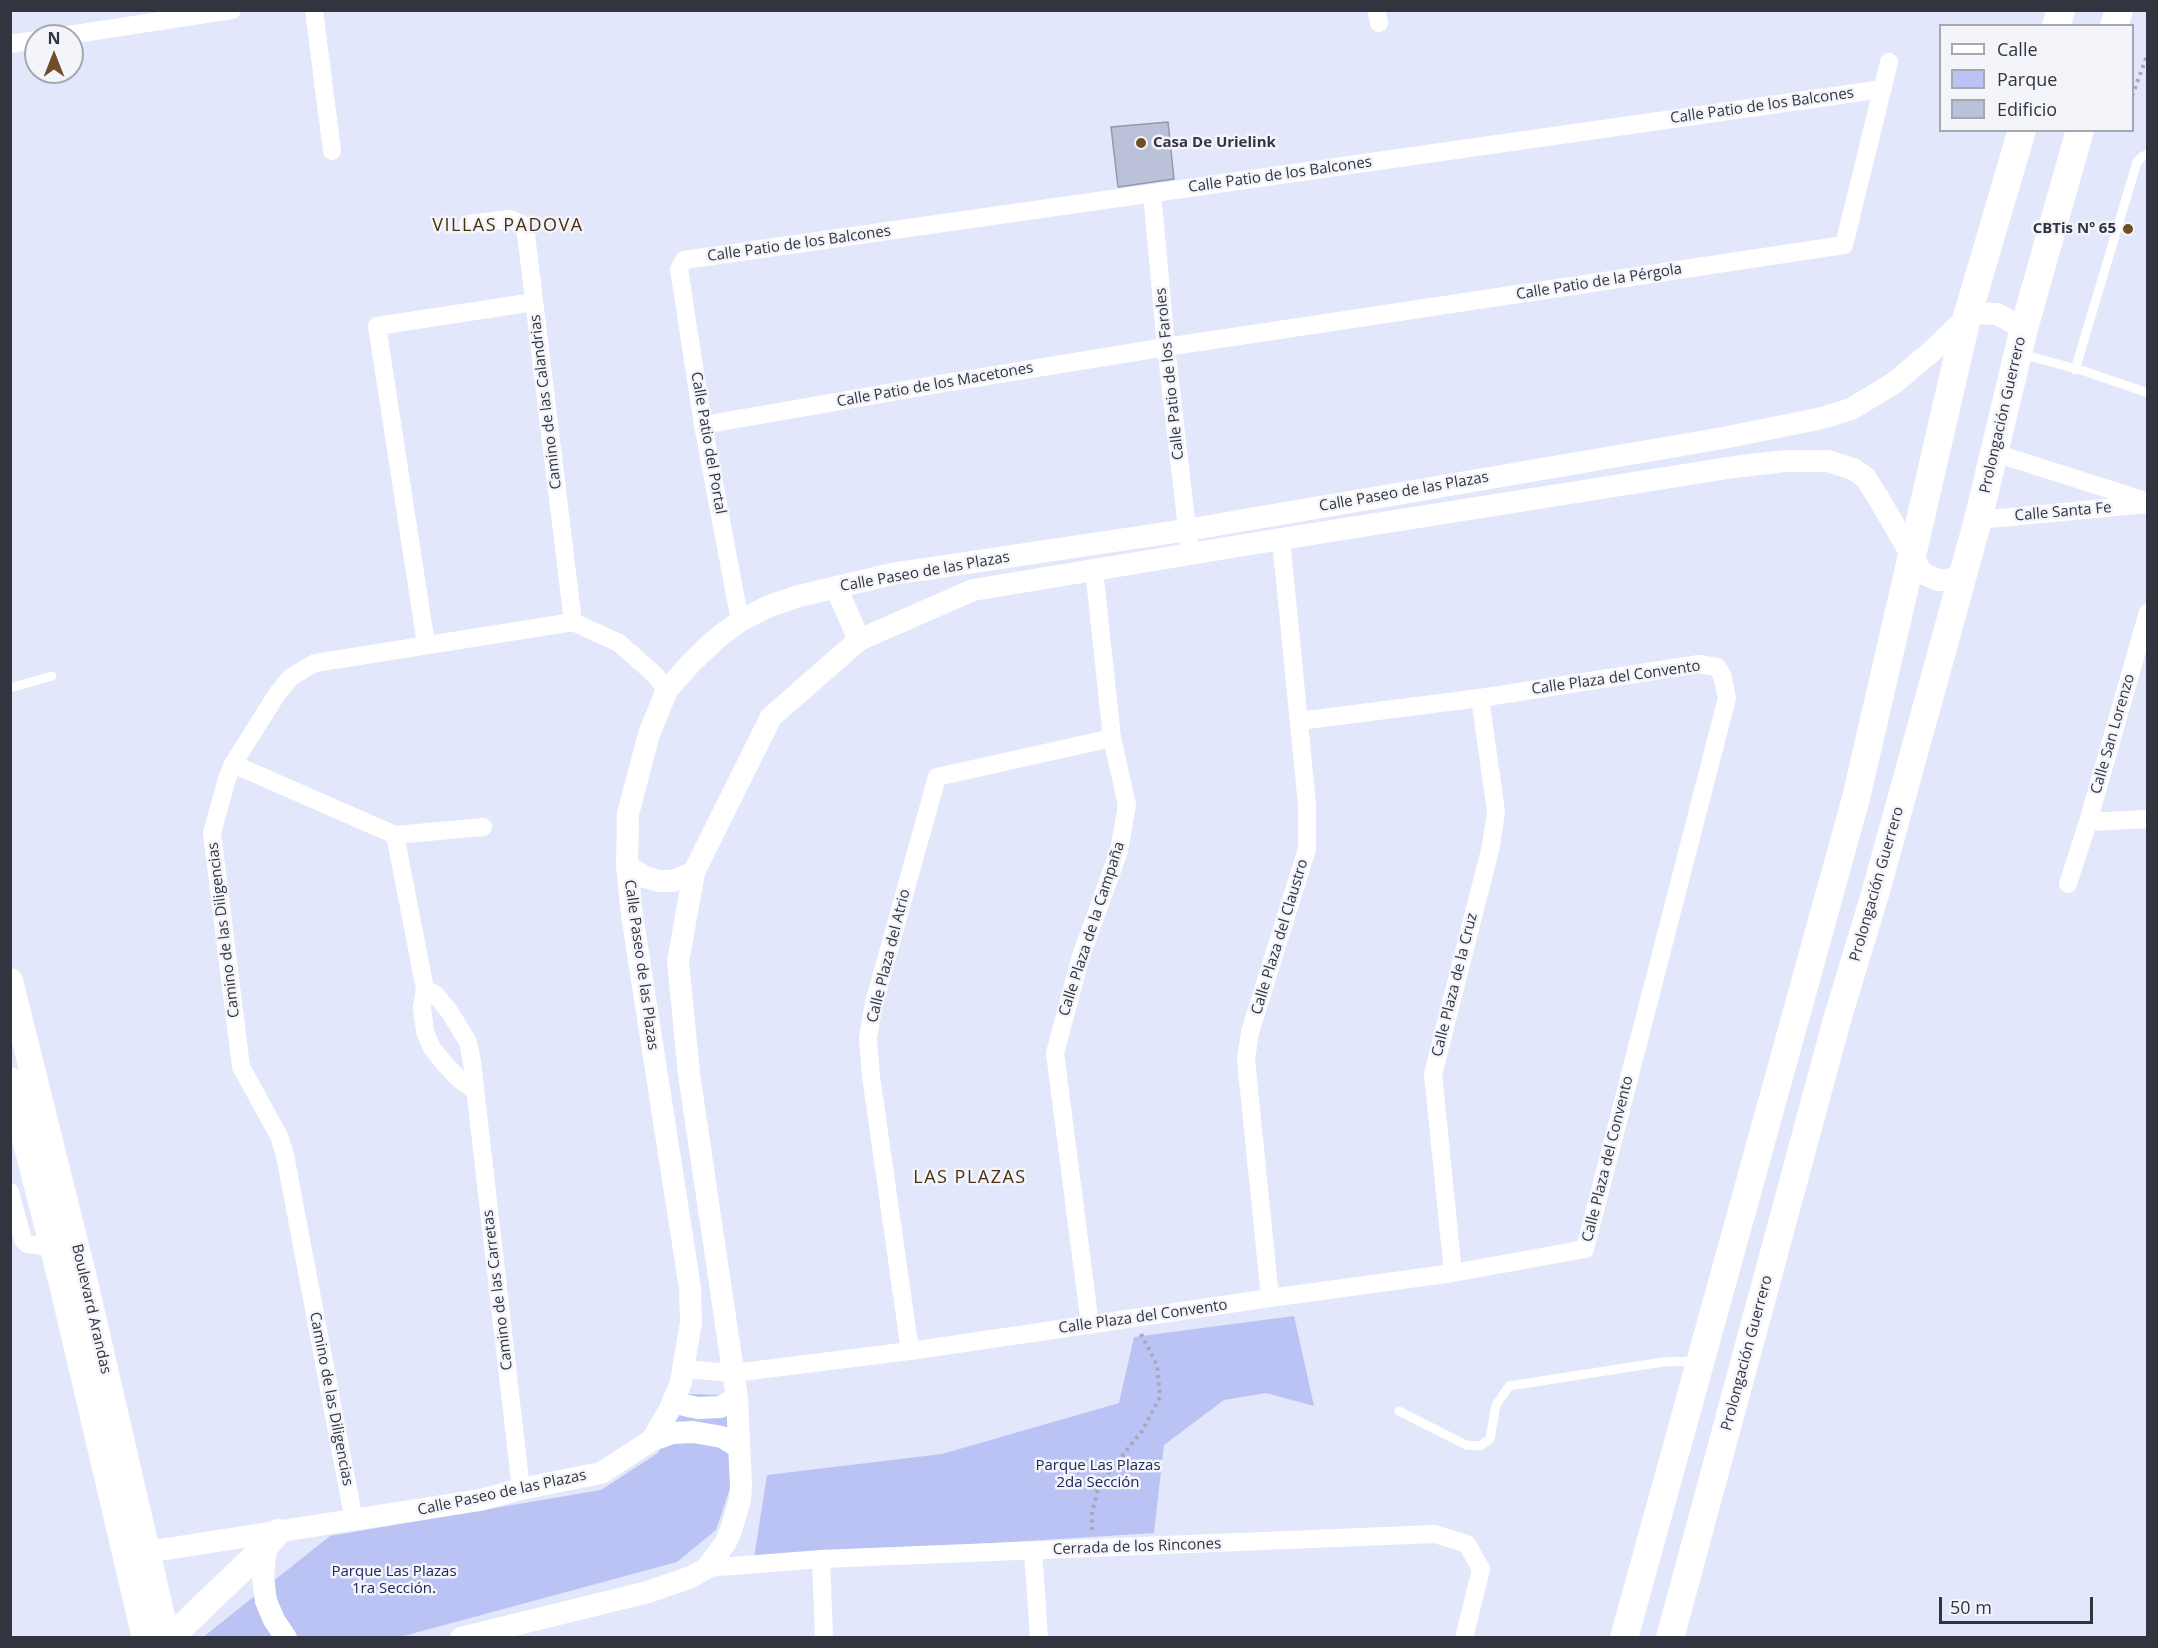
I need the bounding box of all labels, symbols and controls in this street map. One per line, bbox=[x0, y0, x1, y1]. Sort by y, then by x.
north arrow bbox=[24, 24, 84, 84]
legend bbox=[1939, 24, 2134, 132]
text: N bbox=[47, 27, 61, 49]
text: Calle bbox=[1997, 37, 2038, 61]
text: Parque bbox=[1997, 67, 2057, 91]
street label: Calle Patio de los Balcones bbox=[1669, 84, 1855, 128]
text: Edificio bbox=[1997, 97, 2057, 121]
place label: Casa De Urielink bbox=[1153, 134, 1276, 152]
marker: Casa De Urielink bbox=[1134, 136, 1148, 150]
street label: Calle Patio de los Balcones bbox=[1187, 153, 1373, 197]
district label: VILLAS PADOVA bbox=[432, 215, 584, 237]
place label: CBTis Nº 65 bbox=[2033, 220, 2116, 238]
street label: Calle Patio de los Balcones bbox=[706, 222, 892, 266]
marker: CBTis Nº 65 bbox=[2121, 222, 2135, 236]
street label: Calle Patio de la Pérgola bbox=[1515, 260, 1683, 304]
street label: Calle Patio de los Faroles bbox=[1152, 287, 1188, 461]
street label: Camino de las Calandrias bbox=[526, 314, 566, 490]
street label: Prolongación Guerrero bbox=[1976, 335, 2030, 495]
street label: Calle Patio de los Macetones bbox=[835, 359, 1035, 411]
street label: Calle Patio del Portal bbox=[687, 371, 729, 515]
street label: Calle Paseo de las Plazas bbox=[1318, 468, 1490, 516]
street label: Calle Santa Fe bbox=[2014, 499, 2112, 525]
street label: Calle Paseo de las Plazas bbox=[839, 548, 1011, 596]
street label: Calle Plaza del Convento bbox=[1530, 657, 1702, 699]
street label: Calle San Lorenzo bbox=[2087, 672, 2139, 796]
street label: Prolongación Guerrero bbox=[1846, 805, 1908, 963]
street label: Calle Plaza de la Campaña bbox=[1055, 840, 1129, 1018]
street label: Camino de las Diligencias bbox=[204, 841, 244, 1019]
street label: Calle Plaza del Claustro bbox=[1248, 857, 1312, 1017]
street label: Calle Paseo de las Plazas bbox=[620, 879, 662, 1051]
street label: Calle Plaza del Atrio bbox=[864, 887, 914, 1025]
street label: Calle Plaza de la Cruz bbox=[1428, 911, 1482, 1059]
street label: Calle Plaza del Convento bbox=[1579, 1074, 1637, 1244]
district label: LAS PLAZAS bbox=[913, 1167, 1027, 1189]
street label: Camino de las Carretas bbox=[479, 1209, 517, 1371]
street label: Boulevard Arandas bbox=[67, 1242, 115, 1376]
street label: Prolongación Guerrero bbox=[1718, 1273, 1776, 1433]
street label: Calle Plaza del Convento bbox=[1057, 1296, 1229, 1338]
street label: Camino de las Diligencias bbox=[305, 1311, 357, 1487]
park label: Parque Las Plazas 2da Sección bbox=[1035, 1457, 1161, 1492]
street label: Calle Paseo de las Plazas bbox=[416, 1466, 588, 1520]
street label: Cerrada de los Rincones bbox=[1053, 1535, 1221, 1559]
park label: Parque Las Plazas 1ra Sección. bbox=[331, 1563, 457, 1598]
scale bar bbox=[1942, 1585, 2096, 1623]
text: 50 m bbox=[1950, 1595, 1992, 1619]

